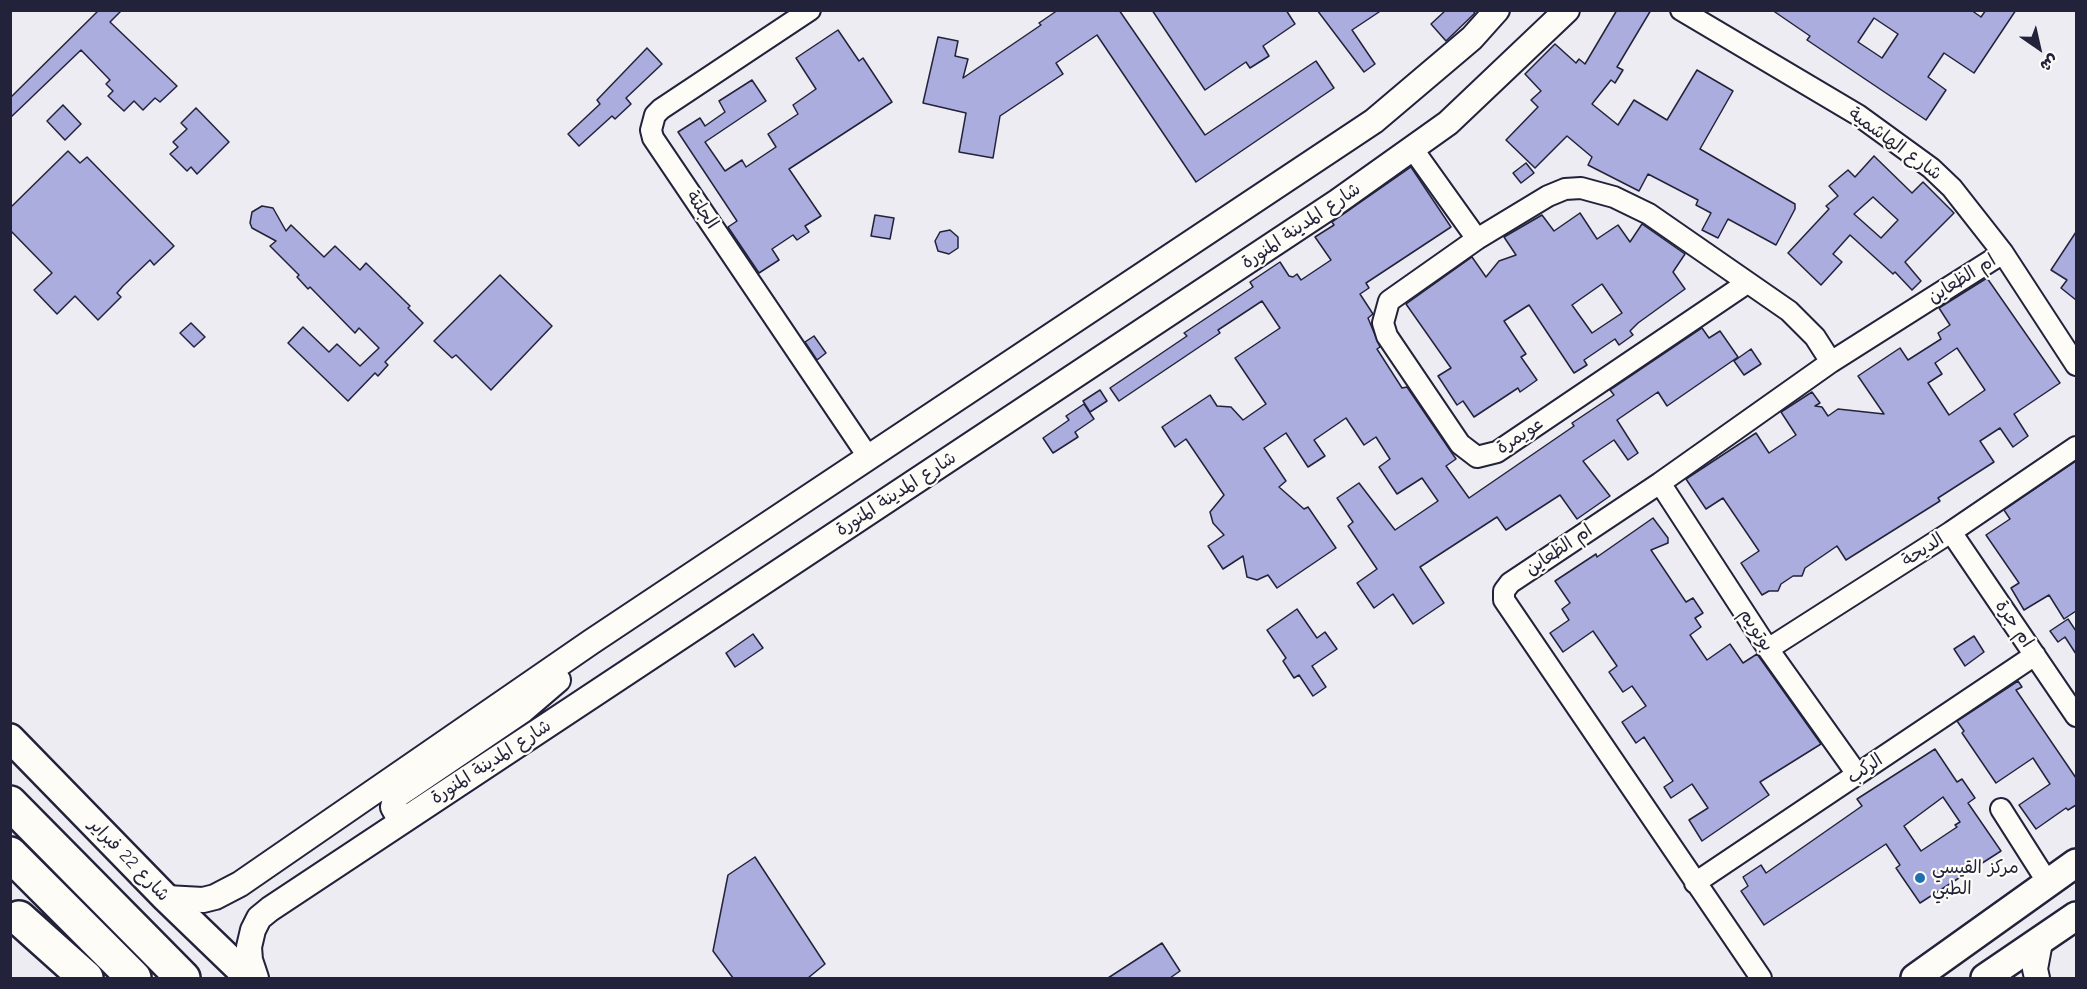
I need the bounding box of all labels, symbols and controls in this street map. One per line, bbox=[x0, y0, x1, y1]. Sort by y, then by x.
north arrow bbox=[2009, 18, 2069, 78]
text: ش bbox=[2037, 51, 2061, 75]
street label: شارع الهاشمية bbox=[1844, 103, 1946, 185]
street label: شارع المدينة المنورة bbox=[1237, 178, 1365, 274]
street label: الجلتة bbox=[681, 187, 723, 233]
street label: ام الظعاين bbox=[1924, 250, 2000, 308]
street label: عويمرة bbox=[1492, 413, 1548, 459]
street label: شارع المدينة المنورة bbox=[832, 447, 960, 541]
street label: ام الظعاين bbox=[1521, 520, 1597, 580]
street label: الديحة bbox=[1898, 528, 1948, 572]
street label: ام جرة bbox=[1990, 596, 2038, 652]
street label: بوتويم bbox=[1734, 604, 1778, 656]
street label: شارع المدينة المنورة bbox=[427, 715, 555, 809]
street label: الركب bbox=[1843, 749, 1887, 789]
street label: شارع 22 فبراير bbox=[84, 814, 174, 906]
place label: مركز القيسي الطبي bbox=[1932, 857, 2019, 900]
marker: مركز القيسي الطبي bbox=[1913, 871, 1927, 885]

